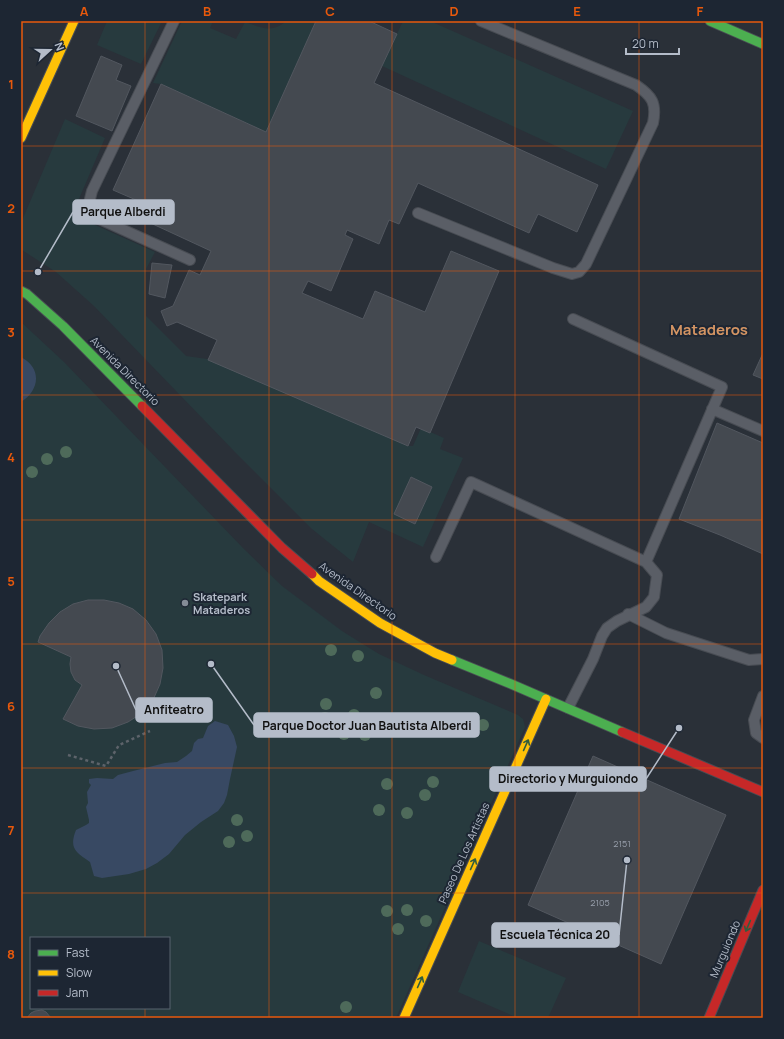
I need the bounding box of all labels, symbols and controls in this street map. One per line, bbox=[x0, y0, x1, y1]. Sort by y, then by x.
text: A bbox=[80, 2, 89, 20]
text: B bbox=[203, 2, 211, 20]
text: C bbox=[325, 2, 335, 20]
text: D bbox=[449, 2, 459, 20]
text: E bbox=[573, 2, 581, 20]
text: F bbox=[697, 2, 704, 20]
north arrow bbox=[30, 30, 70, 70]
scale bar bbox=[626, 30, 679, 56]
text: 20 m bbox=[632, 35, 659, 52]
text: N bbox=[51, 40, 68, 53]
text: 1 bbox=[8, 75, 14, 93]
text: 2 bbox=[7, 199, 15, 217]
callout: Parque Alberdi bbox=[73, 200, 174, 224]
text: Parque Alberdi bbox=[80, 203, 166, 220]
district label: Mataderos bbox=[670, 319, 748, 340]
text: 3 bbox=[7, 323, 15, 341]
street label: Avenida Directorio bbox=[87, 333, 164, 409]
text: 4 bbox=[7, 448, 15, 466]
street label: Avenida Directorio bbox=[316, 558, 401, 623]
text: 5 bbox=[7, 572, 15, 590]
place label: Skatepark Mataderos bbox=[193, 589, 250, 617]
marker: Skatepark Mataderos bbox=[180, 598, 190, 608]
text: 6 bbox=[7, 697, 15, 715]
callout: Anfiteatro bbox=[136, 698, 212, 722]
text: Anfiteatro bbox=[144, 701, 204, 718]
callout: Parque Doctor Juan Bautista Alberdi bbox=[254, 713, 479, 737]
text: Parque Doctor Juan Bautista Alberdi bbox=[262, 717, 472, 734]
one-way arrow bbox=[522, 739, 530, 751]
callout: Directorio y Murguiondo bbox=[490, 767, 646, 791]
text: Directorio y Murguiondo bbox=[498, 770, 638, 787]
street label: Paseo De Los Artistas bbox=[434, 800, 493, 906]
text: 7 bbox=[8, 821, 15, 839]
house number: 2151 bbox=[613, 837, 631, 850]
one-way arrow bbox=[470, 858, 477, 870]
house number: 2105 bbox=[590, 896, 610, 909]
street label: Murguiondo bbox=[706, 917, 744, 980]
one-way arrow bbox=[744, 919, 751, 931]
callout: Escuela Técnica 20 bbox=[492, 923, 619, 947]
text: Escuela Técnica 20 bbox=[500, 926, 610, 943]
legend bbox=[30, 937, 170, 1009]
text: Fast bbox=[66, 944, 90, 961]
text: 8 bbox=[7, 945, 15, 963]
text: Slow bbox=[66, 964, 92, 981]
one-way arrow bbox=[417, 977, 424, 989]
text: Jam bbox=[66, 984, 88, 1001]

